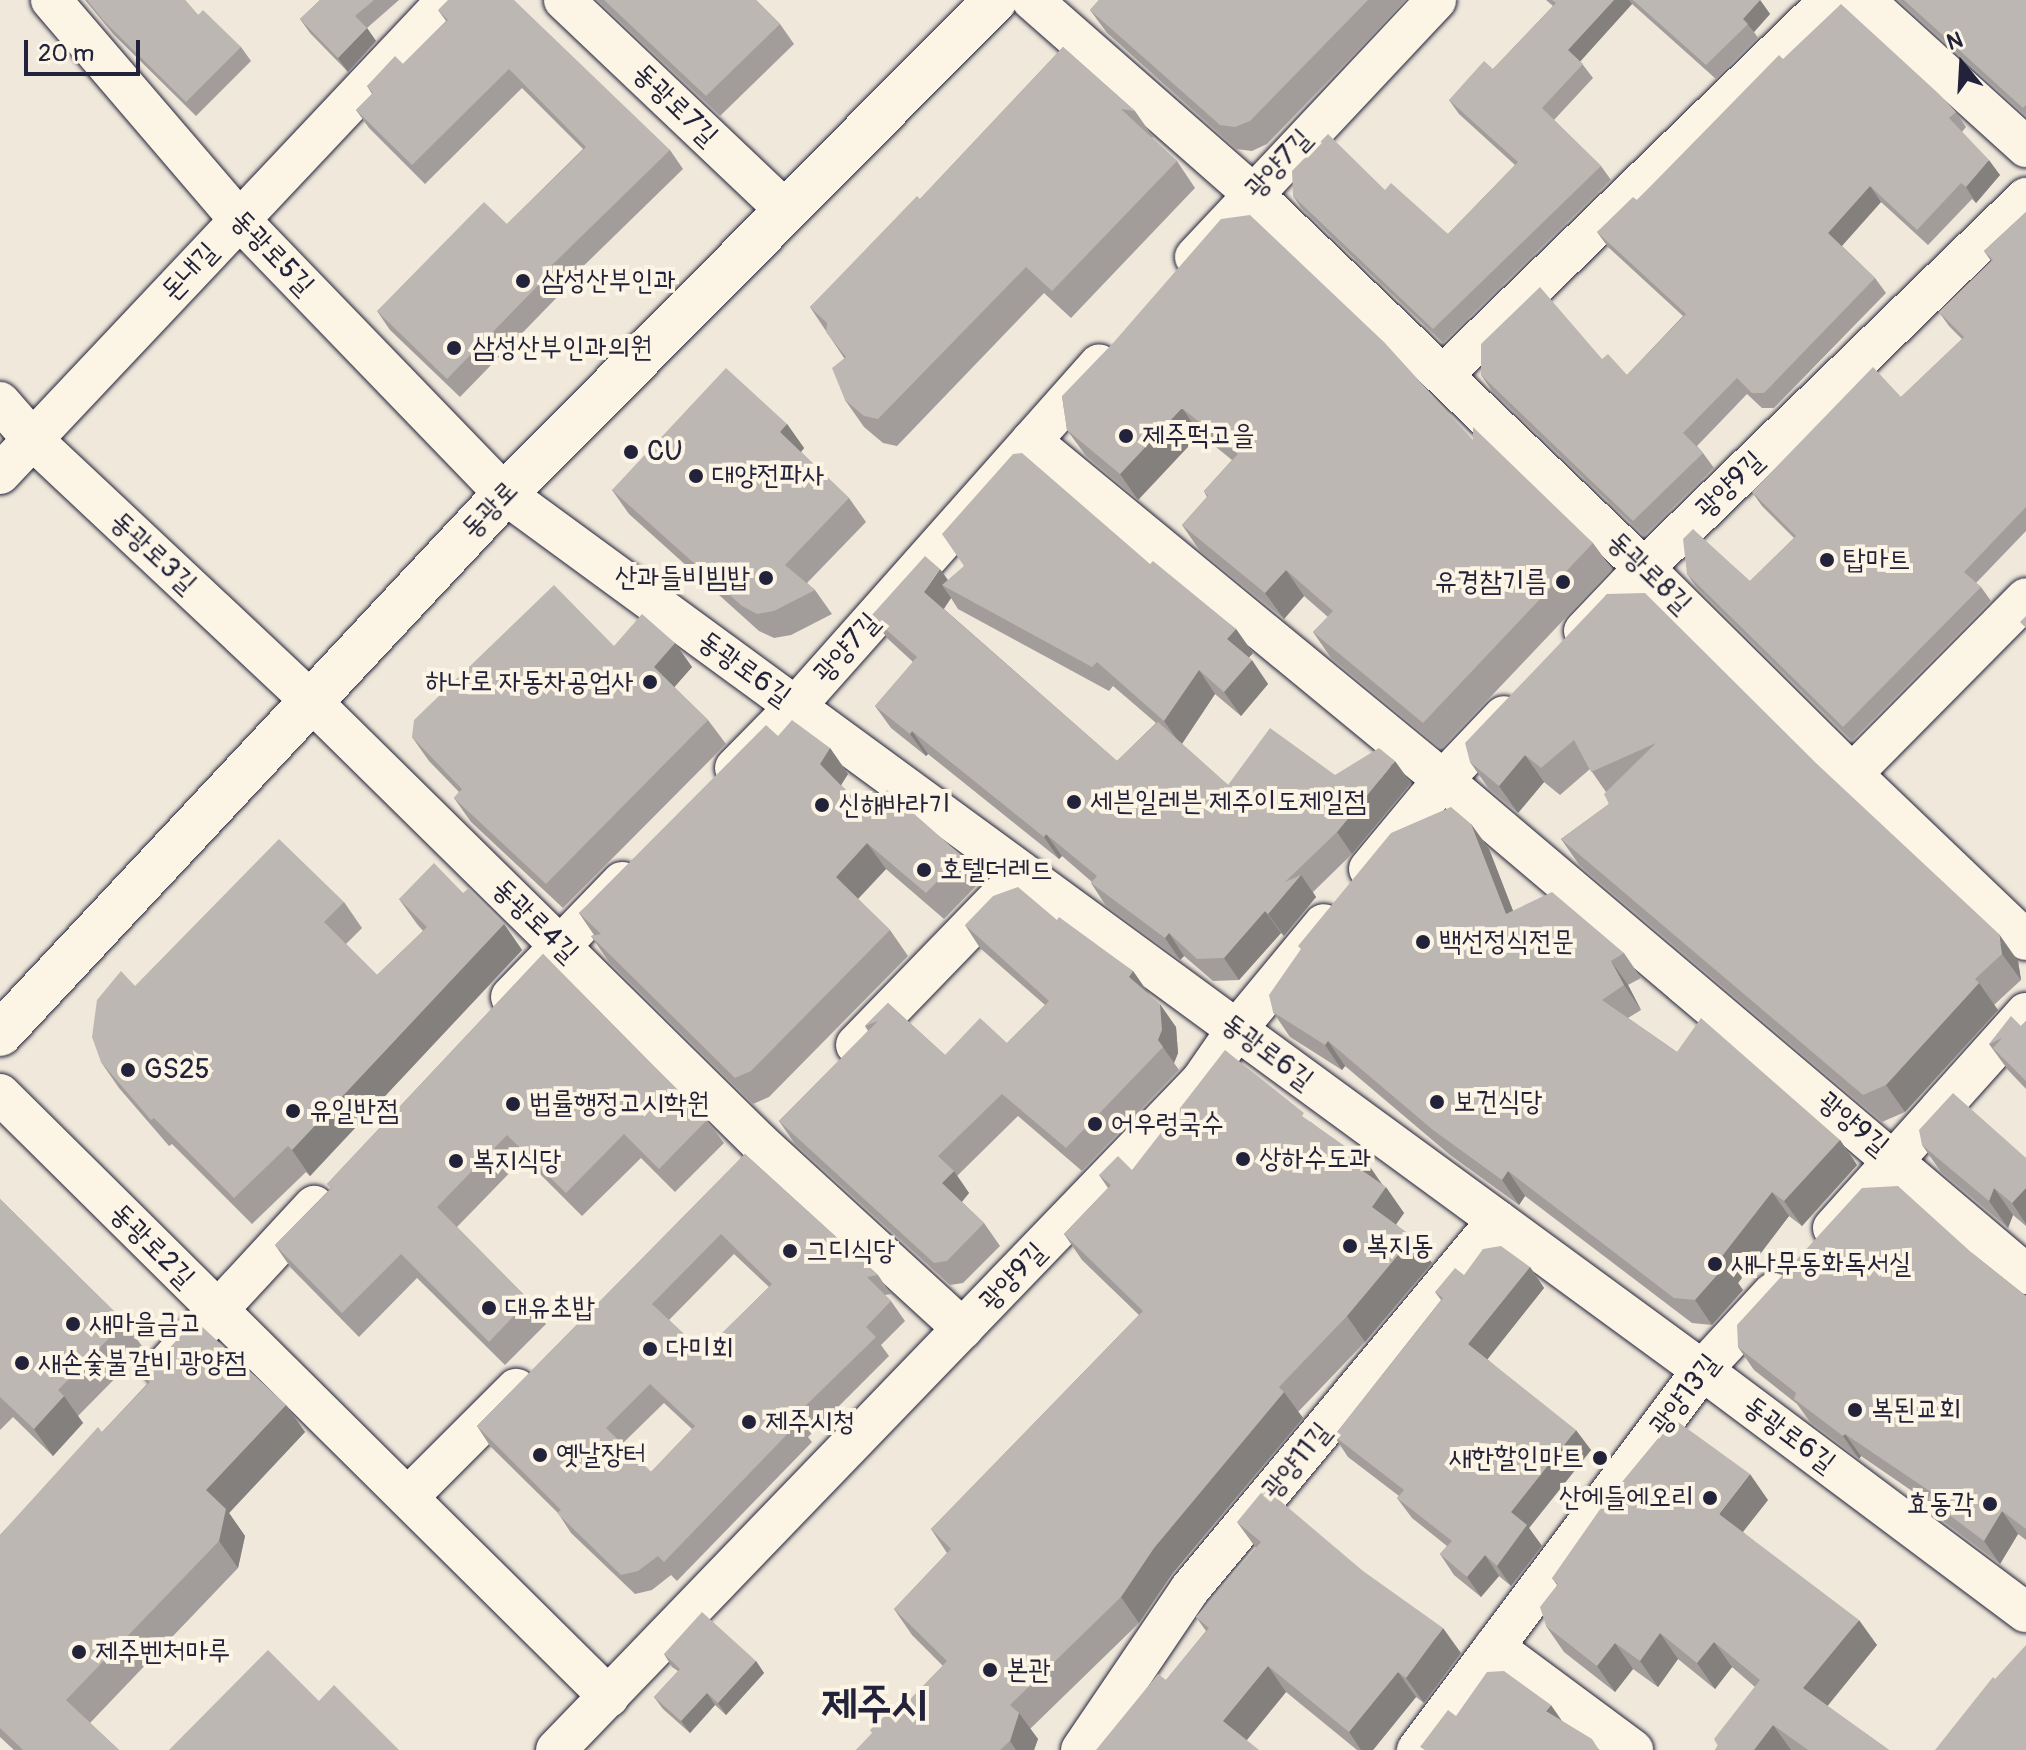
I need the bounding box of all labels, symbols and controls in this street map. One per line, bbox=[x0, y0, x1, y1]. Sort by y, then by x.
scale bar bbox=[28, 24, 144, 74]
north arrow bbox=[1922, 24, 2002, 104]
text: N bbox=[1943, 26, 1966, 57]
text: 20 m bbox=[38, 39, 94, 68]
street label: 동광로7길 bbox=[626, 56, 724, 154]
street label: 광양7길 bbox=[1239, 122, 1319, 206]
street label: 동광로5길 bbox=[223, 203, 321, 303]
street label: 돈내길 bbox=[155, 236, 225, 308]
place label: 삼성산부인과 bbox=[541, 264, 676, 298]
marker: 삼성산부인과 bbox=[512, 270, 534, 292]
place label: 삼성산부인과의원 bbox=[472, 331, 652, 365]
marker: 삼성산부인과의원 bbox=[443, 337, 465, 359]
place label: 제주떡고을 bbox=[1142, 419, 1255, 453]
marker: 제주떡고을 bbox=[1117, 427, 1135, 445]
place label: CU bbox=[647, 435, 683, 469]
marker: CU bbox=[622, 443, 640, 461]
street label: 광양9길 bbox=[1689, 444, 1771, 526]
place label: 대양전파사 bbox=[712, 459, 825, 493]
marker: 대양전파사 bbox=[687, 467, 705, 485]
street label: 동광로 bbox=[454, 474, 526, 546]
street label: 동광로3길 bbox=[103, 505, 203, 601]
street label: 동광로8길 bbox=[1600, 525, 1698, 621]
place label: 탑마트 bbox=[1843, 543, 1911, 577]
marker: 탑마트 bbox=[1818, 551, 1836, 569]
place label: 산과들비빔밥 bbox=[615, 561, 750, 595]
place label: 유경참기름 bbox=[1434, 565, 1547, 599]
marker: 산과들비빔밥 bbox=[757, 569, 775, 587]
marker: 유경참기름 bbox=[1554, 573, 1572, 591]
street label: 광양7길 bbox=[807, 606, 887, 690]
street label: 동광로6길 bbox=[691, 624, 797, 714]
place label: 하나로 자동차공업사 bbox=[425, 665, 634, 699]
marker: 하나로 자동차공업사 bbox=[641, 673, 659, 691]
place label: 세븐일레븐 제주이도제일점 bbox=[1090, 785, 1366, 819]
place label: 신해바라기 bbox=[838, 788, 951, 822]
marker: 세븐일레븐 제주이도제일점 bbox=[1065, 793, 1083, 811]
marker: 신해바라기 bbox=[813, 796, 831, 814]
place label: 호텔더레드 bbox=[940, 853, 1053, 887]
marker: 호텔더레드 bbox=[915, 861, 933, 879]
street label: 동광로4길 bbox=[485, 872, 585, 970]
place label: 백선정식전문 bbox=[1439, 925, 1574, 959]
marker: 백선정식전문 bbox=[1414, 933, 1432, 951]
street label: 동광로6길 bbox=[1214, 1007, 1320, 1097]
place label: GS25 bbox=[144, 1053, 210, 1087]
marker: GS25 bbox=[119, 1061, 137, 1079]
place label: 보건식당 bbox=[1453, 1085, 1543, 1119]
street label: 광양9길 bbox=[1811, 1085, 1895, 1163]
place label: 법률행정고시학원 bbox=[529, 1087, 709, 1121]
marker: 보건식당 bbox=[1428, 1093, 1446, 1111]
place label: 유일반점 bbox=[309, 1094, 399, 1128]
marker: 법률행정고시학원 bbox=[504, 1095, 522, 1113]
marker: 유일반점 bbox=[284, 1102, 302, 1120]
place label: 어우렁국수 bbox=[1111, 1107, 1224, 1141]
marker: 어우렁국수 bbox=[1086, 1115, 1104, 1133]
place label: 상하수도과 bbox=[1259, 1142, 1372, 1176]
place label: 복지식당 bbox=[472, 1144, 562, 1178]
marker: 상하수도과 bbox=[1234, 1150, 1252, 1168]
marker: 복지식당 bbox=[447, 1152, 465, 1170]
street label: 동광로2길 bbox=[103, 1197, 201, 1295]
place label: 복지동 bbox=[1366, 1229, 1434, 1263]
place label: 그디식당 bbox=[806, 1234, 896, 1268]
street label: 광양9길 bbox=[972, 1236, 1054, 1318]
marker: 복지동 bbox=[1341, 1237, 1359, 1255]
marker: 그디식당 bbox=[781, 1242, 799, 1260]
place label: 새나무동화독서실 bbox=[1731, 1247, 1911, 1281]
marker: 새나무동화독서실 bbox=[1706, 1255, 1724, 1273]
place label: 대유초밥 bbox=[505, 1291, 595, 1325]
marker: 대유초밥 bbox=[480, 1299, 498, 1317]
place label: 새마을금고 bbox=[89, 1307, 202, 1341]
marker: 새마을금고 bbox=[64, 1315, 82, 1333]
place label: 다미회 bbox=[666, 1332, 734, 1366]
marker: 다미회 bbox=[641, 1340, 659, 1358]
place label: 새손숯불갈비 광양점 bbox=[38, 1346, 247, 1380]
street label: 광양13길 bbox=[1643, 1348, 1727, 1442]
marker: 새손숯불갈비 광양점 bbox=[13, 1354, 31, 1372]
street label: 동광로6길 bbox=[1736, 1390, 1842, 1480]
place label: 복된교회 bbox=[1871, 1393, 1961, 1427]
marker: 복된교회 bbox=[1846, 1401, 1864, 1419]
place label: 제주시청 bbox=[765, 1405, 855, 1439]
marker: 제주시청 bbox=[740, 1413, 758, 1431]
street label: 광양11길 bbox=[1255, 1416, 1339, 1506]
place label: 옛날장터 bbox=[556, 1438, 646, 1472]
place label: 새한할인마트 bbox=[1449, 1441, 1584, 1475]
marker: 옛날장터 bbox=[531, 1446, 549, 1464]
marker: 새한할인마트 bbox=[1591, 1449, 1609, 1467]
place label: 산에들에오리 bbox=[1559, 1481, 1694, 1515]
place label: 효동각 bbox=[1906, 1487, 1974, 1521]
marker: 산에들에오리 bbox=[1701, 1489, 1719, 1507]
marker: 효동각 bbox=[1981, 1495, 1999, 1513]
place label: 제주벤처마루 bbox=[95, 1635, 230, 1669]
marker: 제주벤처마루 bbox=[70, 1643, 88, 1661]
place label: 본관 bbox=[1006, 1653, 1051, 1687]
marker: 본관 bbox=[981, 1661, 999, 1679]
district label: 제주시 bbox=[821, 1679, 927, 1731]

